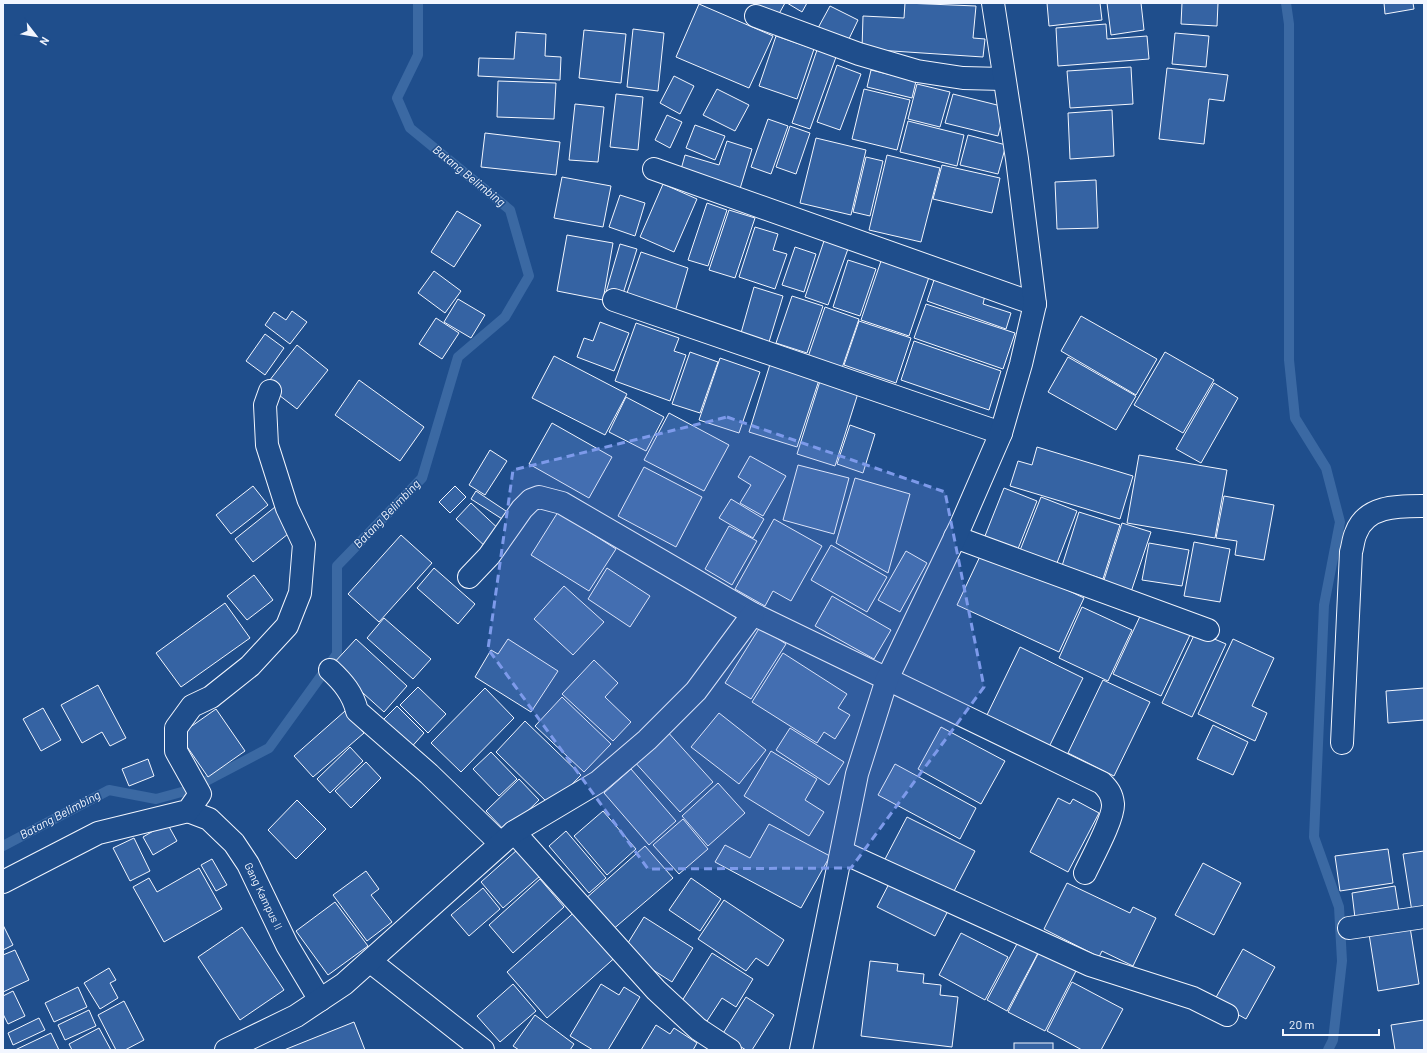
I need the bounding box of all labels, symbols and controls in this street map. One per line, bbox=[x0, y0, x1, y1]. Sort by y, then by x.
north arrow bbox=[16, 16, 56, 56]
text: N bbox=[38, 35, 52, 48]
water label: Batang Belimbing bbox=[430, 142, 509, 209]
water label: Batang Belimbing bbox=[350, 476, 422, 550]
water label: Batang Belimbing bbox=[17, 787, 102, 841]
street label: Gang Kampus II bbox=[242, 860, 286, 932]
scale bar bbox=[1283, 1011, 1379, 1037]
text: 20 m bbox=[1289, 1017, 1315, 1031]

